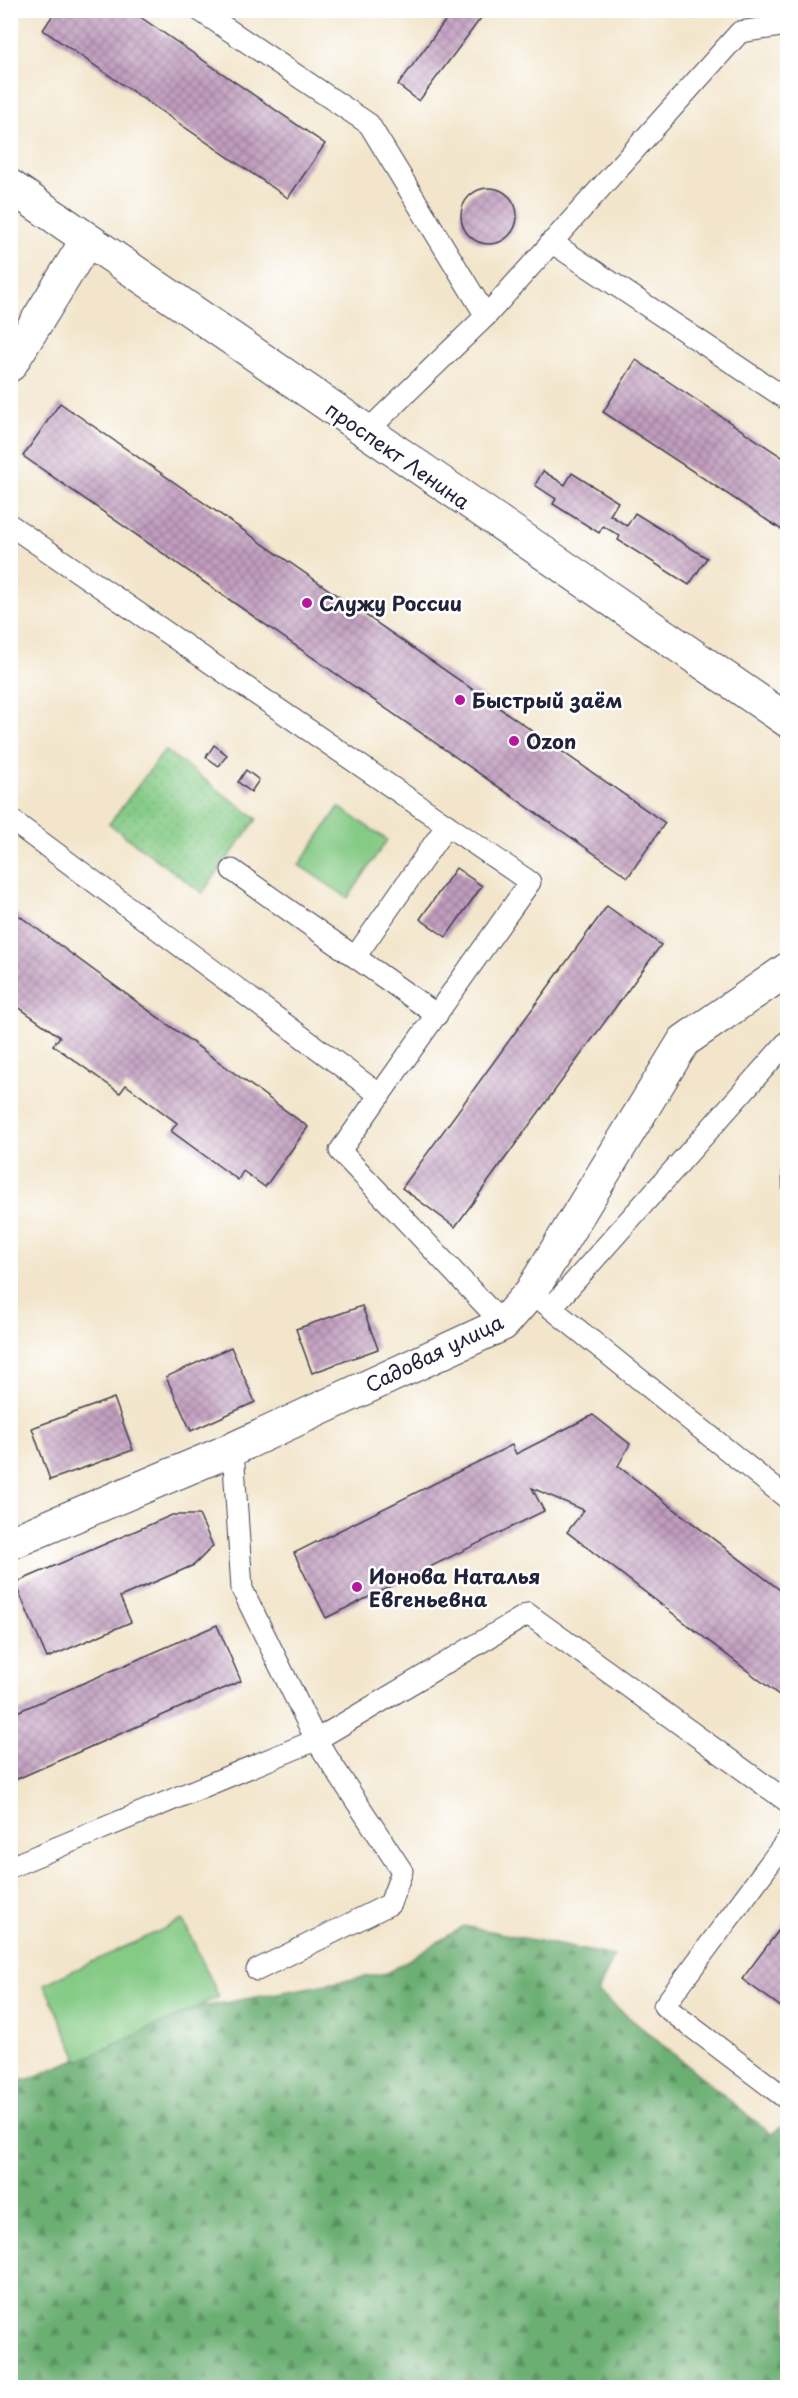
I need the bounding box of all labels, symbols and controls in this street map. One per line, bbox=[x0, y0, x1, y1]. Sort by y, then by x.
street label: проспект Ленина bbox=[320, 394, 477, 516]
place label: Служу России bbox=[319, 588, 462, 618]
marker: Служу России bbox=[300, 596, 314, 610]
place label: Быстрый заём bbox=[472, 685, 622, 715]
marker: Быстрый заём bbox=[453, 693, 467, 707]
place label: Ozon bbox=[526, 726, 576, 756]
marker: Ozon bbox=[507, 734, 521, 748]
street label: Садовая улица bbox=[360, 1306, 509, 1399]
place label: Ионова Наталья Евгеньевна bbox=[369, 1561, 540, 1614]
marker: Ионова Наталья Евгеньевна bbox=[350, 1580, 364, 1594]

